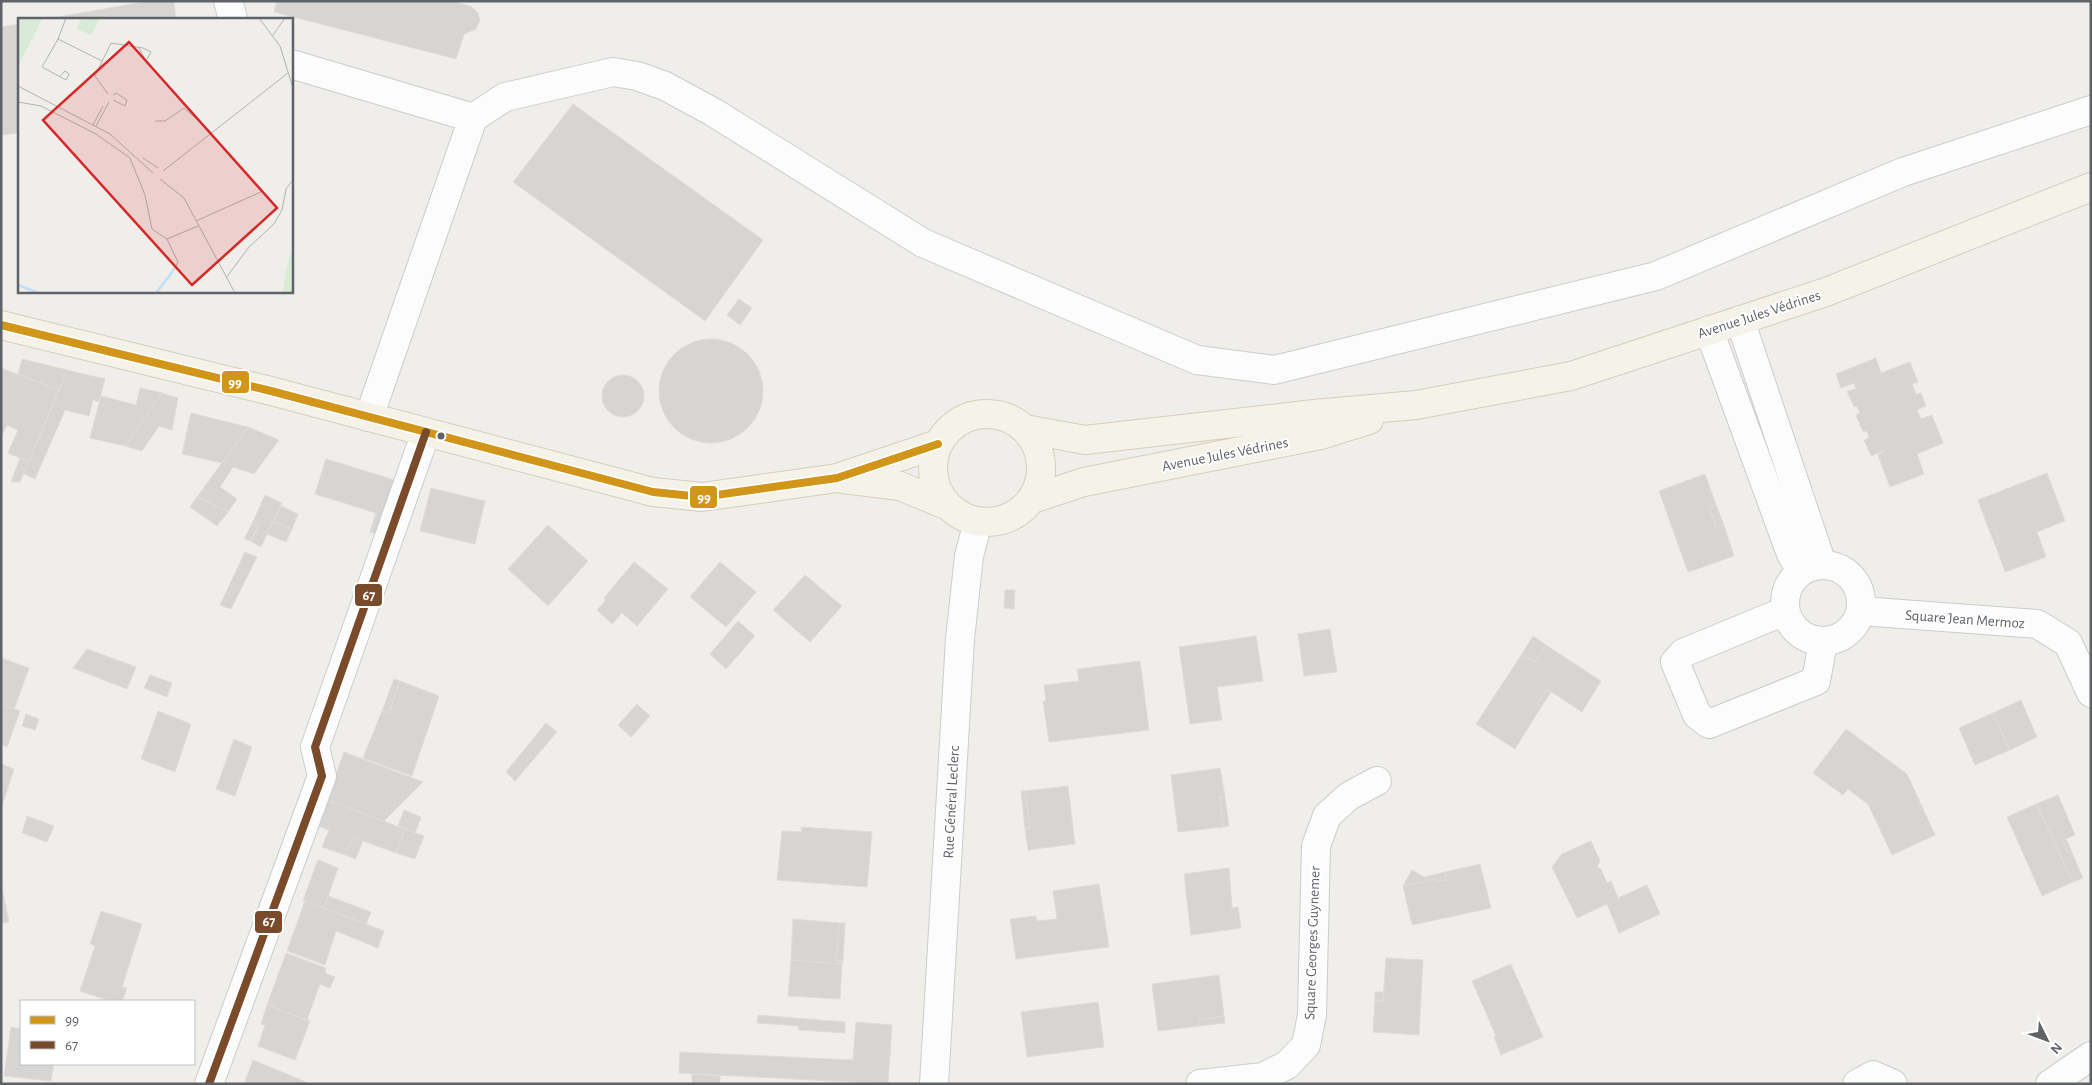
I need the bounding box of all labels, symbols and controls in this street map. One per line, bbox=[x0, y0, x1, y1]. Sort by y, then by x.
inset map bbox=[18, 18, 292, 292]
street label: Avenue Jules Védrines bbox=[1696, 288, 1822, 341]
line badge: 99 bbox=[221, 370, 250, 394]
text: 99 bbox=[228, 376, 242, 390]
unlabelled marker bbox=[436, 431, 446, 441]
street label: Avenue Jules Védrines bbox=[1161, 435, 1289, 474]
line badge: 99 bbox=[689, 485, 718, 509]
text: 99 bbox=[697, 491, 711, 505]
line badge: 67 bbox=[354, 583, 383, 607]
text: 67 bbox=[363, 589, 375, 603]
street label: Square Jean Mermoz bbox=[1905, 608, 2025, 631]
street label: Rue Général Leclerc bbox=[941, 745, 962, 859]
street label: Square Georges Guynemer bbox=[1302, 866, 1323, 1020]
line badge: 67 bbox=[254, 910, 283, 934]
text: 67 bbox=[263, 915, 275, 929]
legend bbox=[20, 1000, 195, 1065]
text: 99 bbox=[65, 1013, 79, 1028]
north arrow bbox=[2022, 1015, 2072, 1065]
text: 67 bbox=[65, 1038, 78, 1053]
text: N bbox=[2047, 1040, 2064, 1056]

